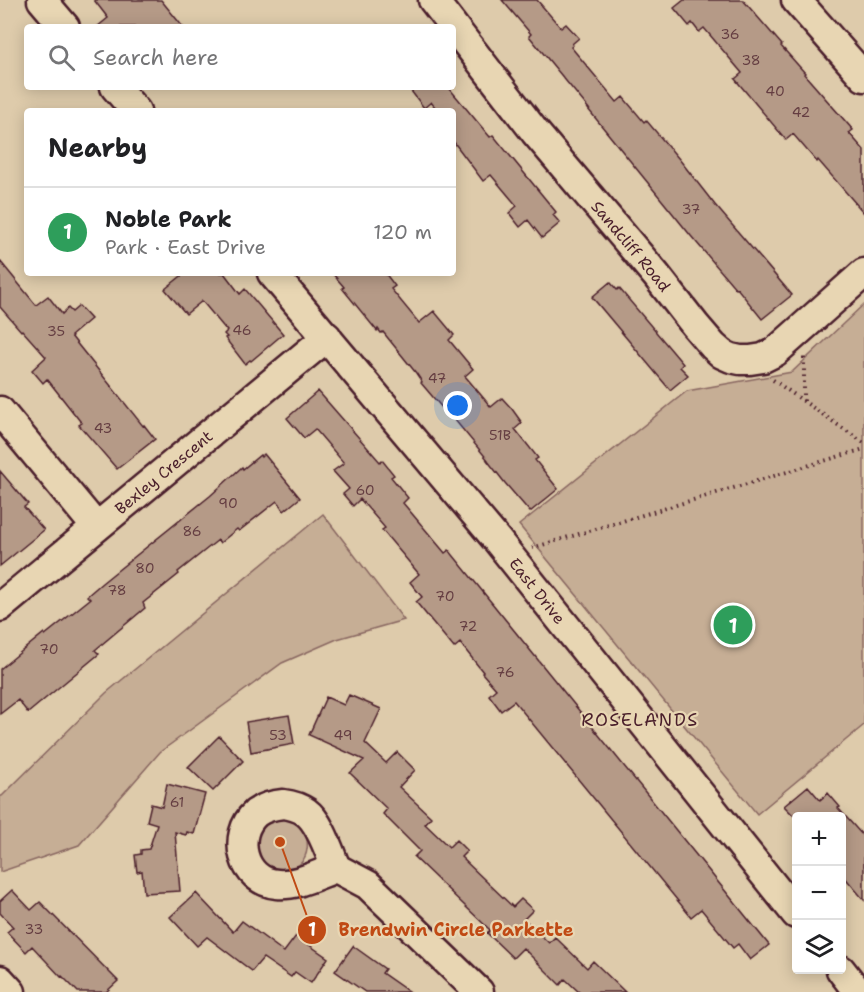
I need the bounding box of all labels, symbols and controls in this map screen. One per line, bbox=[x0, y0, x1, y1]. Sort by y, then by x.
search box bbox=[24, 24, 456, 90]
house number: 36 bbox=[720, 25, 740, 43]
icon: search bbox=[45, 41, 78, 74]
text: Search here bbox=[93, 43, 219, 72]
house number: 38 bbox=[741, 51, 761, 69]
house number: 40 bbox=[765, 82, 785, 100]
house number: 42 bbox=[792, 103, 810, 121]
text: Nearby bbox=[48, 130, 147, 165]
street label: Sandcliff Road bbox=[587, 196, 675, 296]
house number: 37 bbox=[682, 200, 700, 218]
text: Noble Park bbox=[105, 205, 232, 234]
text: 1 bbox=[63, 219, 72, 245]
text: 120 m bbox=[373, 219, 432, 245]
text: Park · East Drive bbox=[105, 234, 266, 260]
house number: 46 bbox=[232, 321, 252, 339]
house number: 35 bbox=[47, 322, 65, 340]
house number: 47 bbox=[428, 369, 446, 387]
your location bbox=[443, 391, 472, 420]
house number: 43 bbox=[94, 419, 112, 437]
street label: Bexley Crescent bbox=[110, 426, 217, 519]
house number: 51B bbox=[489, 426, 511, 444]
house number: 60 bbox=[355, 481, 375, 499]
house number: 90 bbox=[218, 494, 238, 512]
house number: 86 bbox=[182, 522, 202, 540]
street label: East Drive bbox=[504, 554, 570, 628]
house number: 80 bbox=[135, 559, 155, 577]
house number: 78 bbox=[107, 581, 127, 599]
house number: 70 bbox=[435, 587, 455, 605]
pin: 1 bbox=[714, 602, 752, 648]
house number: 72 bbox=[459, 617, 477, 635]
house number: 70 bbox=[39, 640, 59, 658]
house number: 76 bbox=[495, 663, 515, 681]
district label: ROSELANDS bbox=[581, 708, 699, 732]
house number: 53 bbox=[269, 726, 287, 744]
house number: 49 bbox=[334, 726, 353, 744]
house number: 61 bbox=[170, 793, 184, 811]
map controls bbox=[792, 812, 846, 974]
button: + bbox=[792, 812, 846, 866]
button: − bbox=[792, 866, 846, 920]
callout: Brendwin Circle Parkette bbox=[297, 912, 586, 948]
text: 1 bbox=[308, 918, 316, 942]
text: Brendwin Circle Parkette bbox=[339, 918, 574, 942]
house number: 33 bbox=[25, 920, 43, 938]
button: layers bbox=[792, 920, 846, 974]

